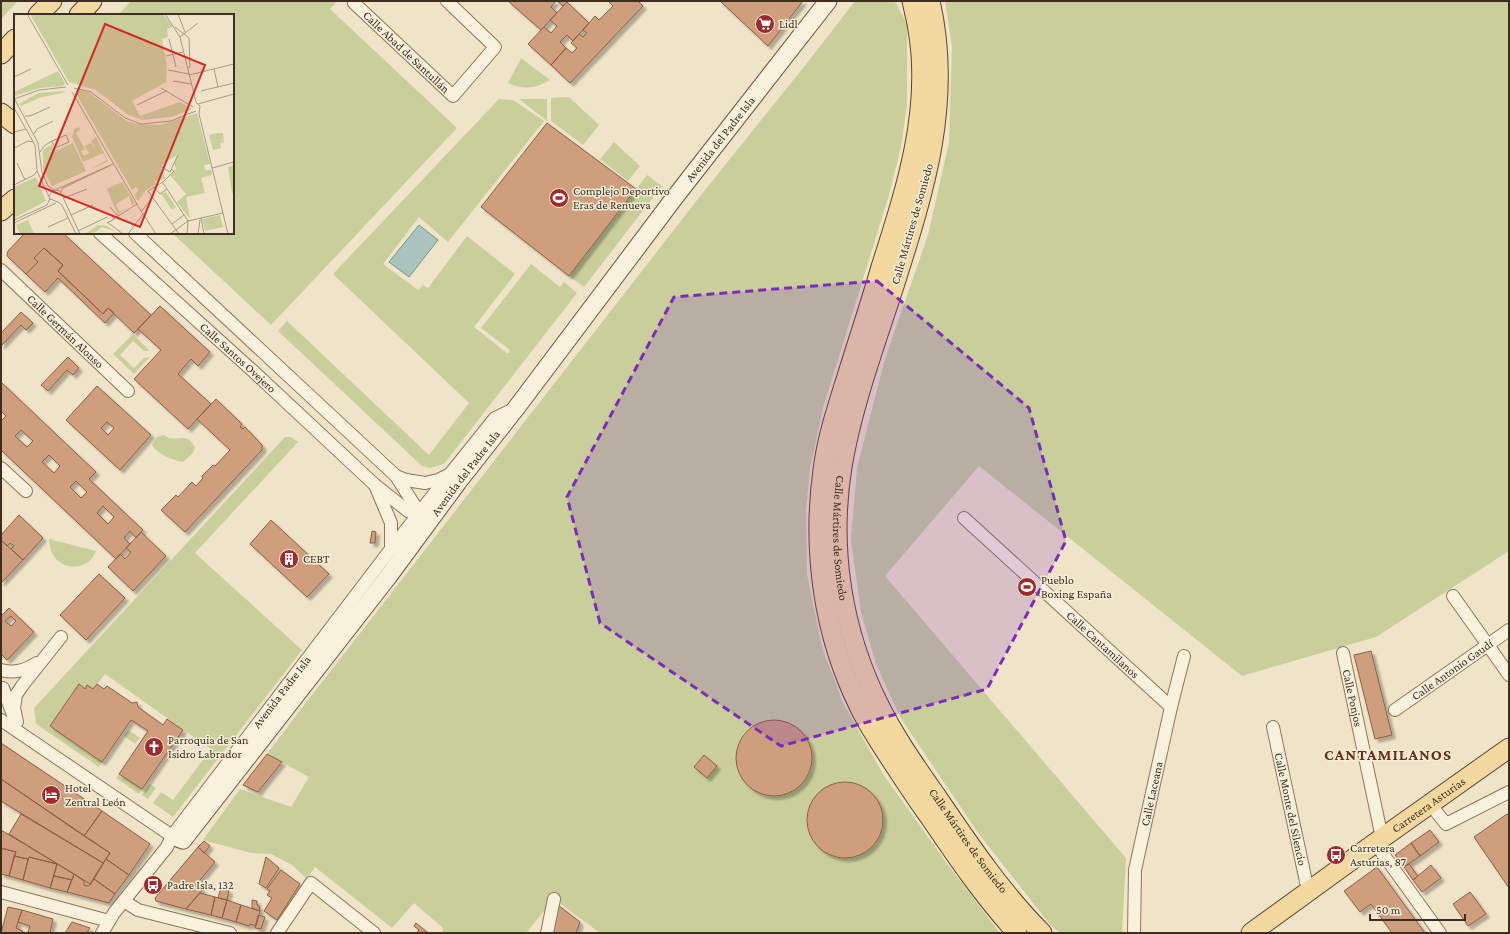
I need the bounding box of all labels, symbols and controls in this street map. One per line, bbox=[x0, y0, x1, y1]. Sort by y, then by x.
street label: Calle Abad de Santullán bbox=[360, 8, 453, 97]
supermarket icon: Lidl bbox=[754, 13, 776, 35]
inset map bbox=[14, 14, 234, 234]
place label: Lidl bbox=[779, 17, 798, 31]
street label: Avenida del Padre Isla bbox=[683, 93, 758, 184]
street label: Calle Mártires de Somiedo bbox=[888, 162, 936, 286]
place label: Complejo Deportivo Eras de Renueva bbox=[573, 184, 670, 212]
sports icon: Complejo Deportivo Eras de Renueva bbox=[548, 187, 570, 209]
street label: Calle Germán Alonso bbox=[24, 292, 107, 371]
street label: Calle Santos Ovejero bbox=[197, 320, 279, 396]
street label: Avenida del Padre Isla bbox=[428, 427, 503, 519]
street label: Calle Mártires de Somiedo bbox=[830, 475, 851, 602]
building icon: CEBT bbox=[278, 548, 300, 570]
place label: CEBT bbox=[303, 552, 330, 566]
place label: Pueblo Boxing España bbox=[1041, 573, 1112, 601]
sports icon: Pueblo Boxing España bbox=[1016, 576, 1038, 598]
street label: Calle Cantamilanos bbox=[1064, 608, 1142, 682]
street label: Calle Antonio Gaudí bbox=[1409, 636, 1496, 703]
street label: Avenida Padre Isla bbox=[250, 653, 314, 731]
street label: Calle Ponjos bbox=[1340, 668, 1365, 728]
place label: Parroquia de San Isidro Labrador bbox=[168, 733, 249, 761]
church icon: Parroquia de San Isidro Labrador bbox=[143, 736, 165, 758]
district label: CANTAMILANOS bbox=[1324, 746, 1452, 763]
street label: Calle Monte del Silencio bbox=[1272, 751, 1309, 867]
street label: Calle Laceana bbox=[1138, 760, 1166, 827]
street label: Carretera Asturias bbox=[1389, 774, 1468, 836]
place label: Hotel Zentral León bbox=[65, 781, 126, 809]
hotel icon: Hotel Zentral León bbox=[40, 784, 62, 806]
street label: Calle Mártires de Somiedo bbox=[926, 786, 1010, 896]
place label: Carretera Asturias, 87 bbox=[1350, 841, 1406, 869]
bus stop icon: Carretera Asturias, 87 bbox=[1325, 844, 1347, 866]
bus stop icon: Padre Isla, 132 bbox=[142, 874, 164, 896]
place label: Padre Isla, 132 bbox=[167, 878, 234, 892]
scale bar bbox=[1370, 896, 1465, 922]
text: 50 m bbox=[1376, 903, 1401, 917]

